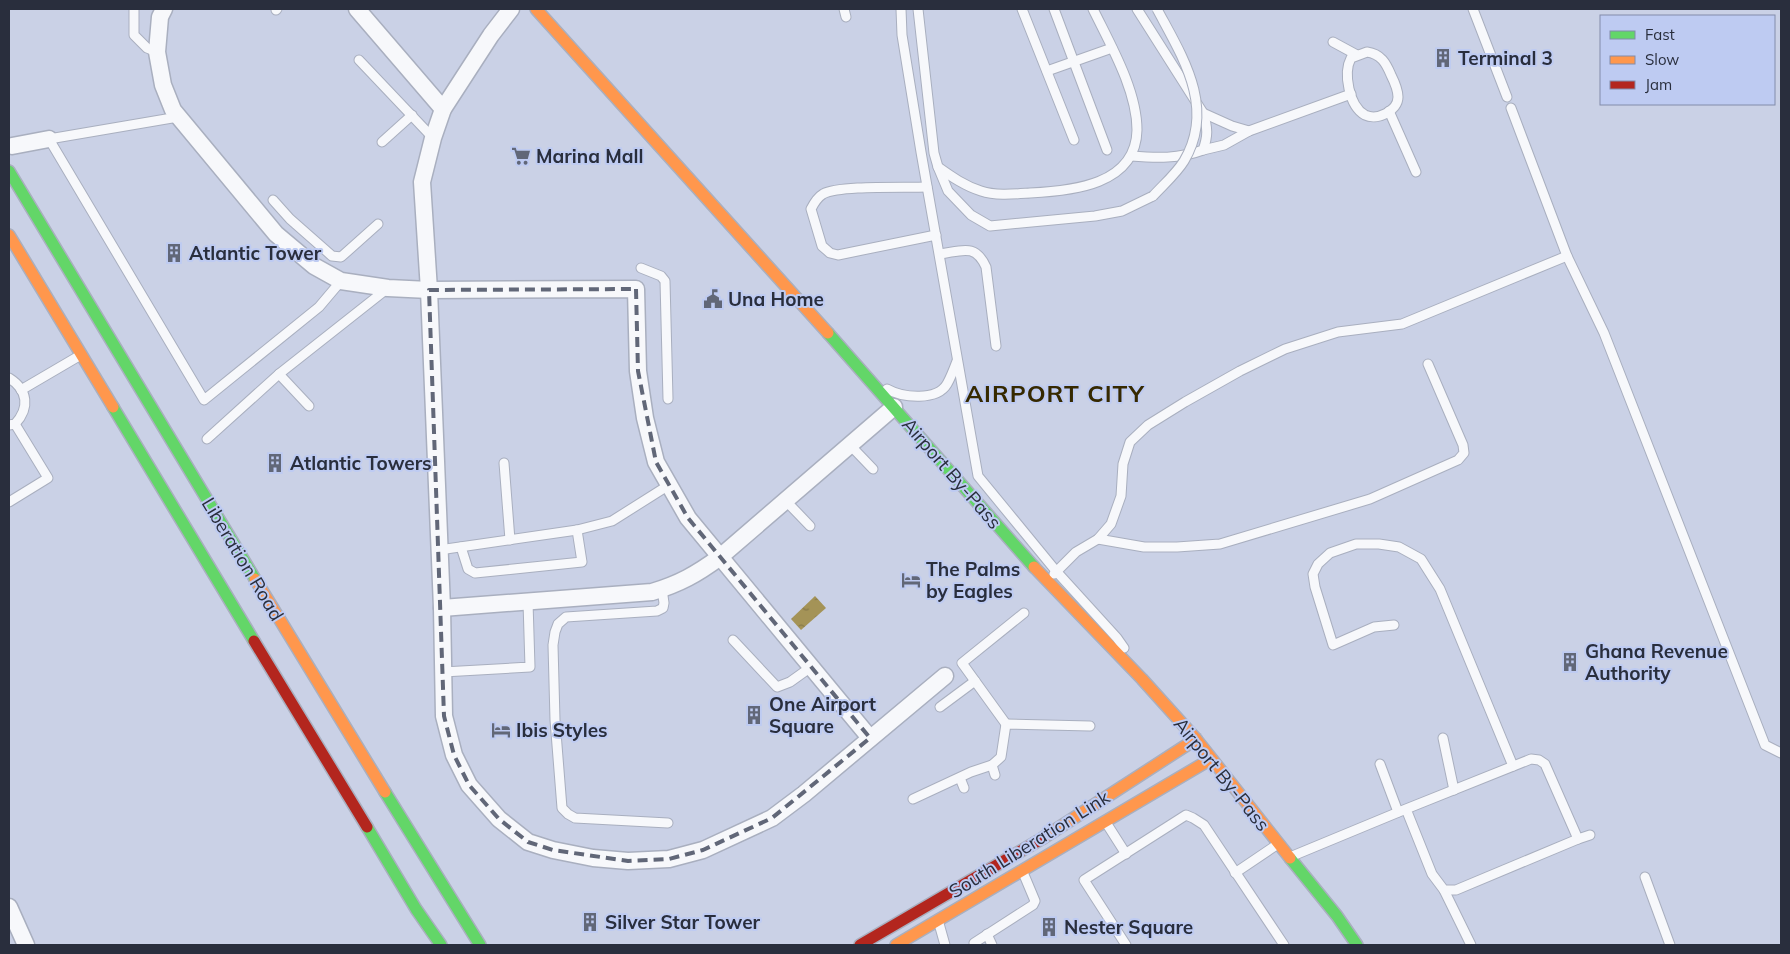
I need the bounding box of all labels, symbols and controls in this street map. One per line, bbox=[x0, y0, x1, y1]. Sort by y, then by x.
legend bbox=[1600, 15, 1775, 105]
text: Fast bbox=[1645, 25, 1675, 44]
place label: Terminal 3 bbox=[1458, 46, 1553, 70]
building icon: Terminal 3 bbox=[1432, 47, 1454, 69]
text: Slow bbox=[1645, 50, 1679, 69]
text: Jam bbox=[1645, 75, 1672, 94]
place label: Marina Mall bbox=[536, 144, 643, 168]
supermarket icon: Marina Mall bbox=[510, 145, 532, 167]
place label: Atlantic Tower bbox=[189, 241, 322, 265]
building icon: Atlantic Tower bbox=[163, 242, 185, 264]
place label: Una Home bbox=[728, 287, 824, 311]
public building icon: Una Home bbox=[702, 288, 724, 310]
district label: AIRPORT CITY bbox=[965, 378, 1145, 408]
street label: Airport By-Pass bbox=[897, 412, 1007, 534]
place label: Atlantic Towers bbox=[290, 451, 432, 475]
building icon: Atlantic Towers bbox=[264, 452, 286, 474]
street label: Liberation Road bbox=[197, 493, 289, 625]
place label: The Palms by Eagles bbox=[926, 557, 1020, 603]
hotel icon: The Palms by Eagles bbox=[900, 569, 922, 591]
place label: Ghana Revenue Authority bbox=[1585, 639, 1728, 685]
building icon: Ghana Revenue Authority bbox=[1559, 651, 1581, 673]
place label: One Airport Square bbox=[769, 692, 876, 738]
building icon: One Airport Square bbox=[743, 704, 765, 726]
street label: Airport By-Pass bbox=[1169, 712, 1275, 836]
place label: Ibis Styles bbox=[516, 718, 608, 742]
hotel icon: Ibis Styles bbox=[490, 719, 512, 741]
street label: South Liberation Link bbox=[944, 785, 1114, 903]
place label: Silver Star Tower bbox=[605, 910, 761, 934]
building icon: Silver Star Tower bbox=[579, 911, 601, 933]
place label: Nester Square bbox=[1064, 915, 1193, 939]
building icon: Nester Square bbox=[1038, 916, 1060, 938]

